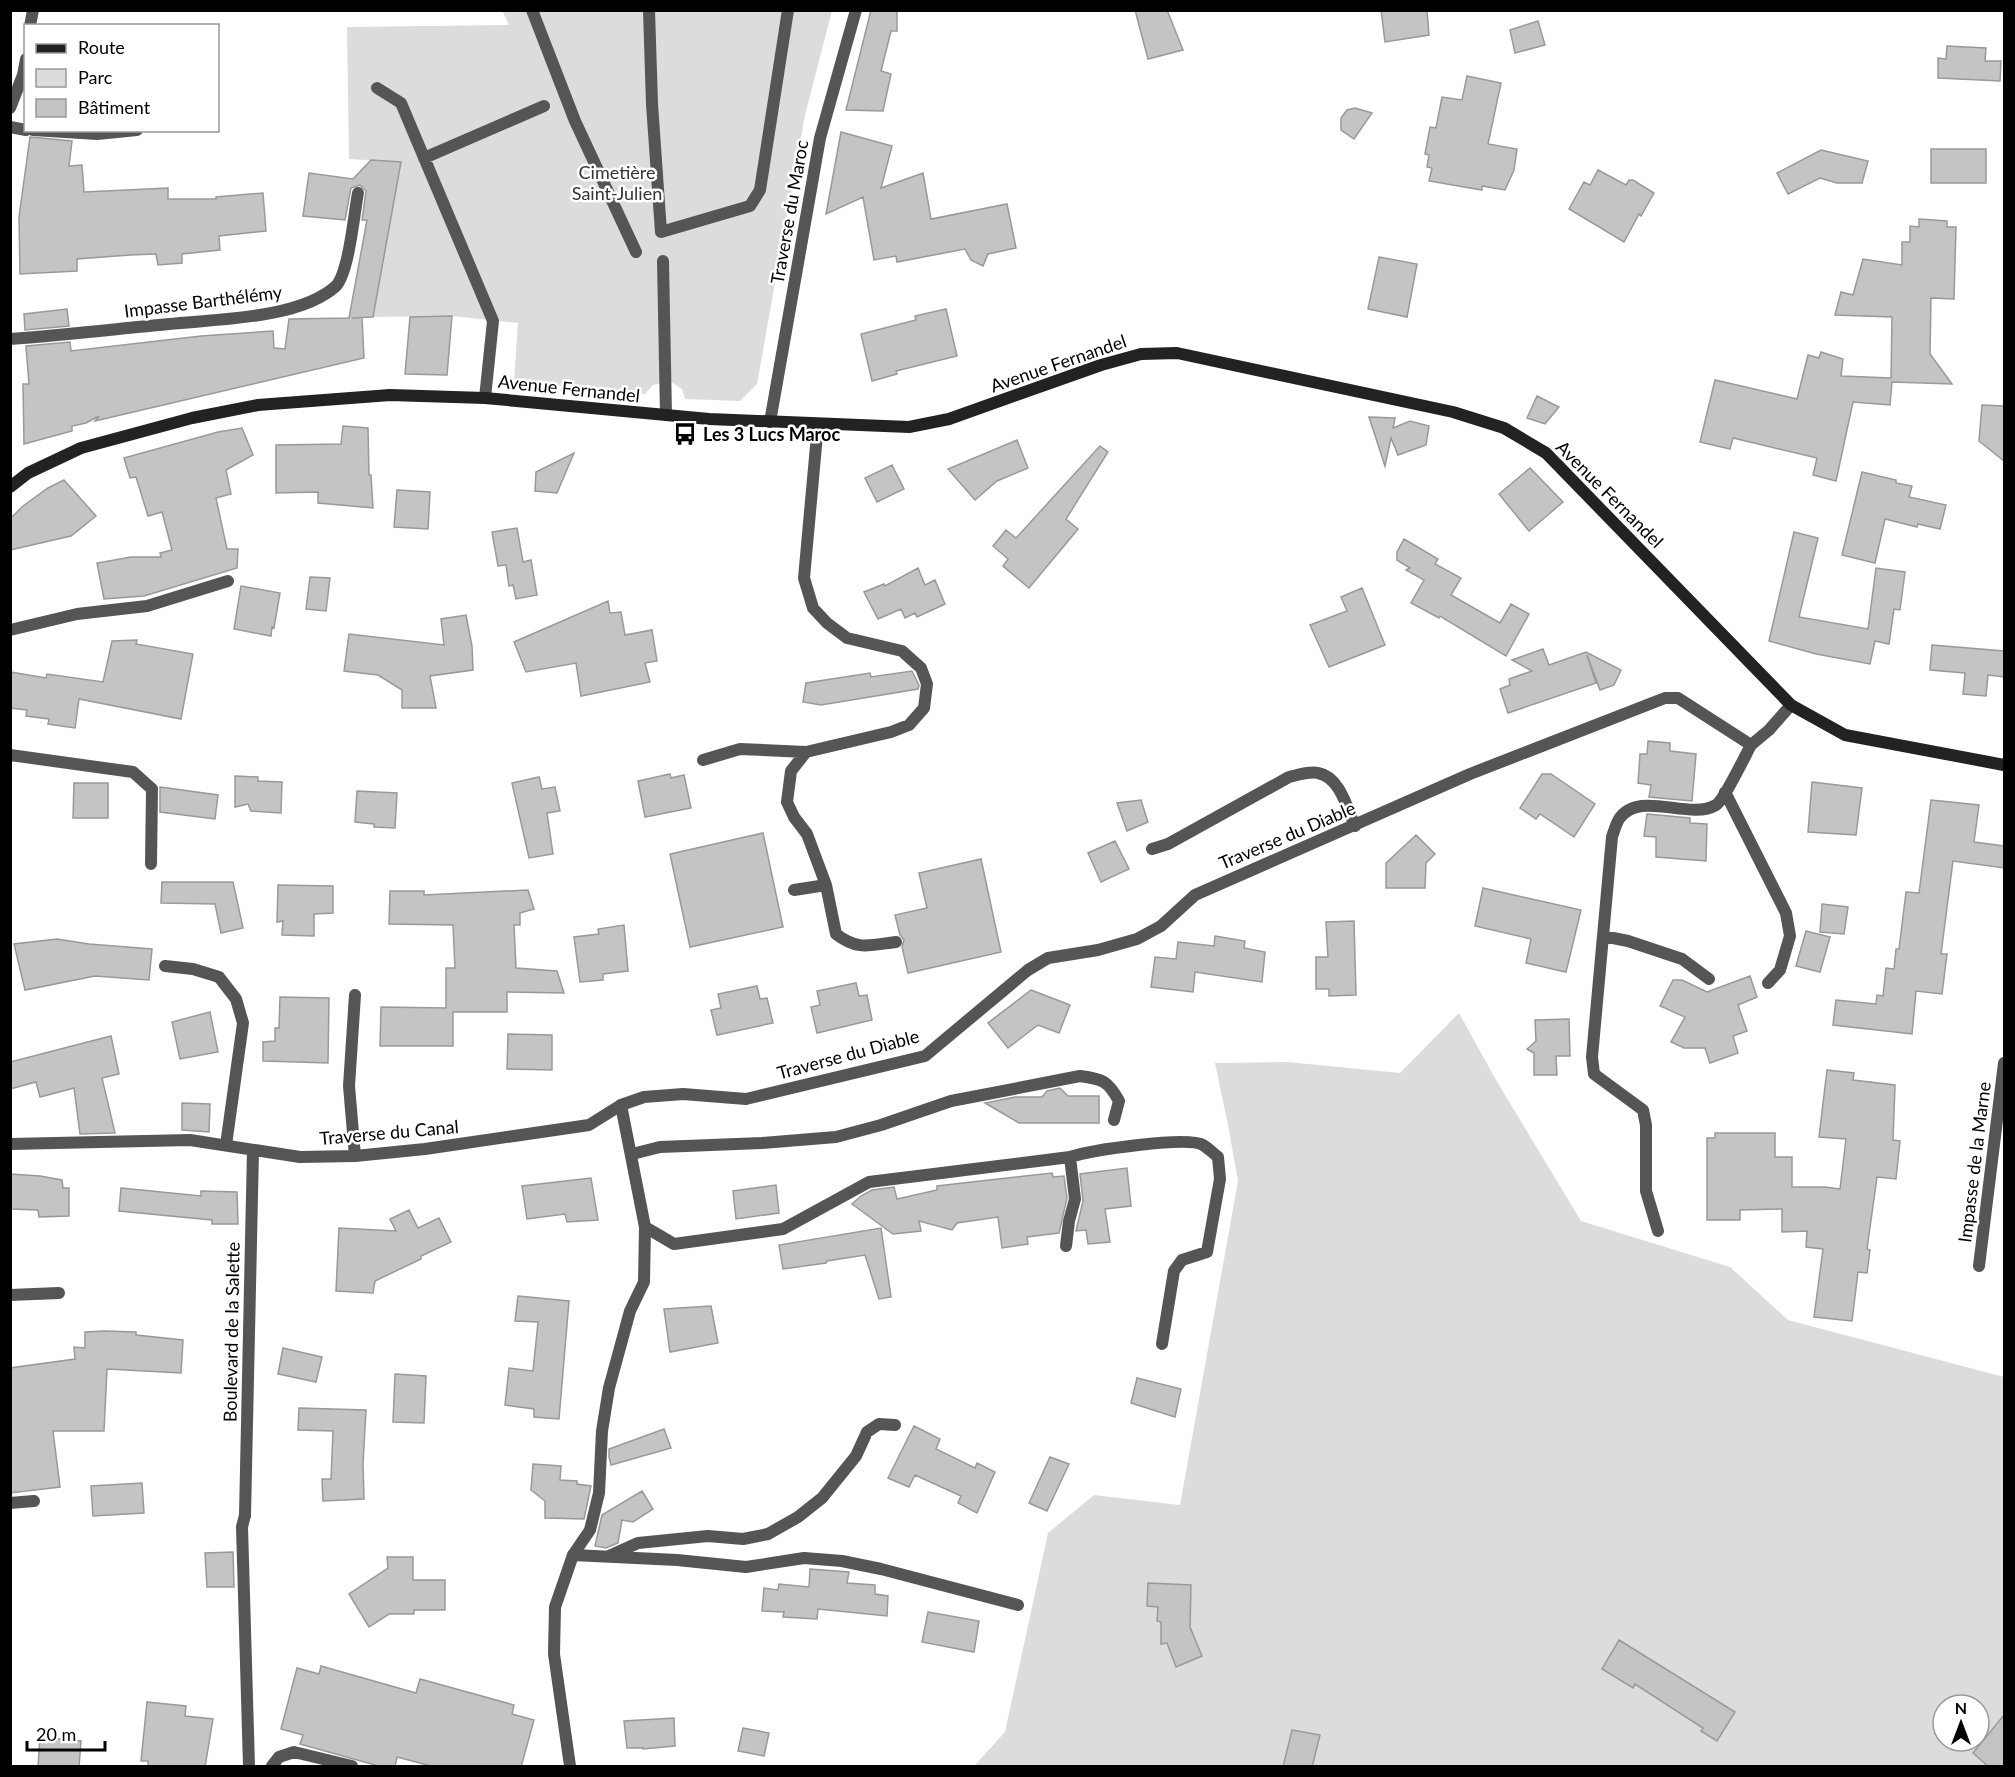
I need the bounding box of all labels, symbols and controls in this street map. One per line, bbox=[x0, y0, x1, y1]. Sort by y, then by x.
legend bbox=[24, 24, 219, 132]
text: Route bbox=[78, 36, 125, 58]
text: Parc bbox=[78, 66, 113, 88]
text: Bâtiment bbox=[78, 96, 151, 118]
street label: Traverse du Maroc bbox=[766, 138, 813, 286]
park label: Cimetière Saint-Julien bbox=[572, 161, 662, 204]
street label: Impasse Barthélémy bbox=[123, 280, 284, 322]
street label: Avenue Fernandel bbox=[987, 329, 1129, 397]
street label: Avenue Fernandel bbox=[497, 370, 641, 406]
bus stop icon: Les 3 Lucs Maroc bbox=[672, 421, 698, 447]
place label: Les 3 Lucs Maroc bbox=[703, 423, 840, 445]
street label: Avenue Fernandel bbox=[1552, 436, 1668, 552]
street label: Traverse du Diable bbox=[1215, 796, 1359, 874]
street label: Traverse du Diable bbox=[775, 1024, 921, 1084]
street label: Impasse de la Marne bbox=[1953, 1080, 1995, 1244]
street label: Traverse du Canal bbox=[318, 1115, 460, 1149]
street label: Boulevard de la Salette bbox=[218, 1242, 244, 1422]
north arrow bbox=[1931, 1693, 1991, 1753]
text: N bbox=[1955, 1698, 1967, 1717]
scale bar bbox=[27, 1714, 105, 1752]
text: 20 m bbox=[36, 1723, 76, 1745]

